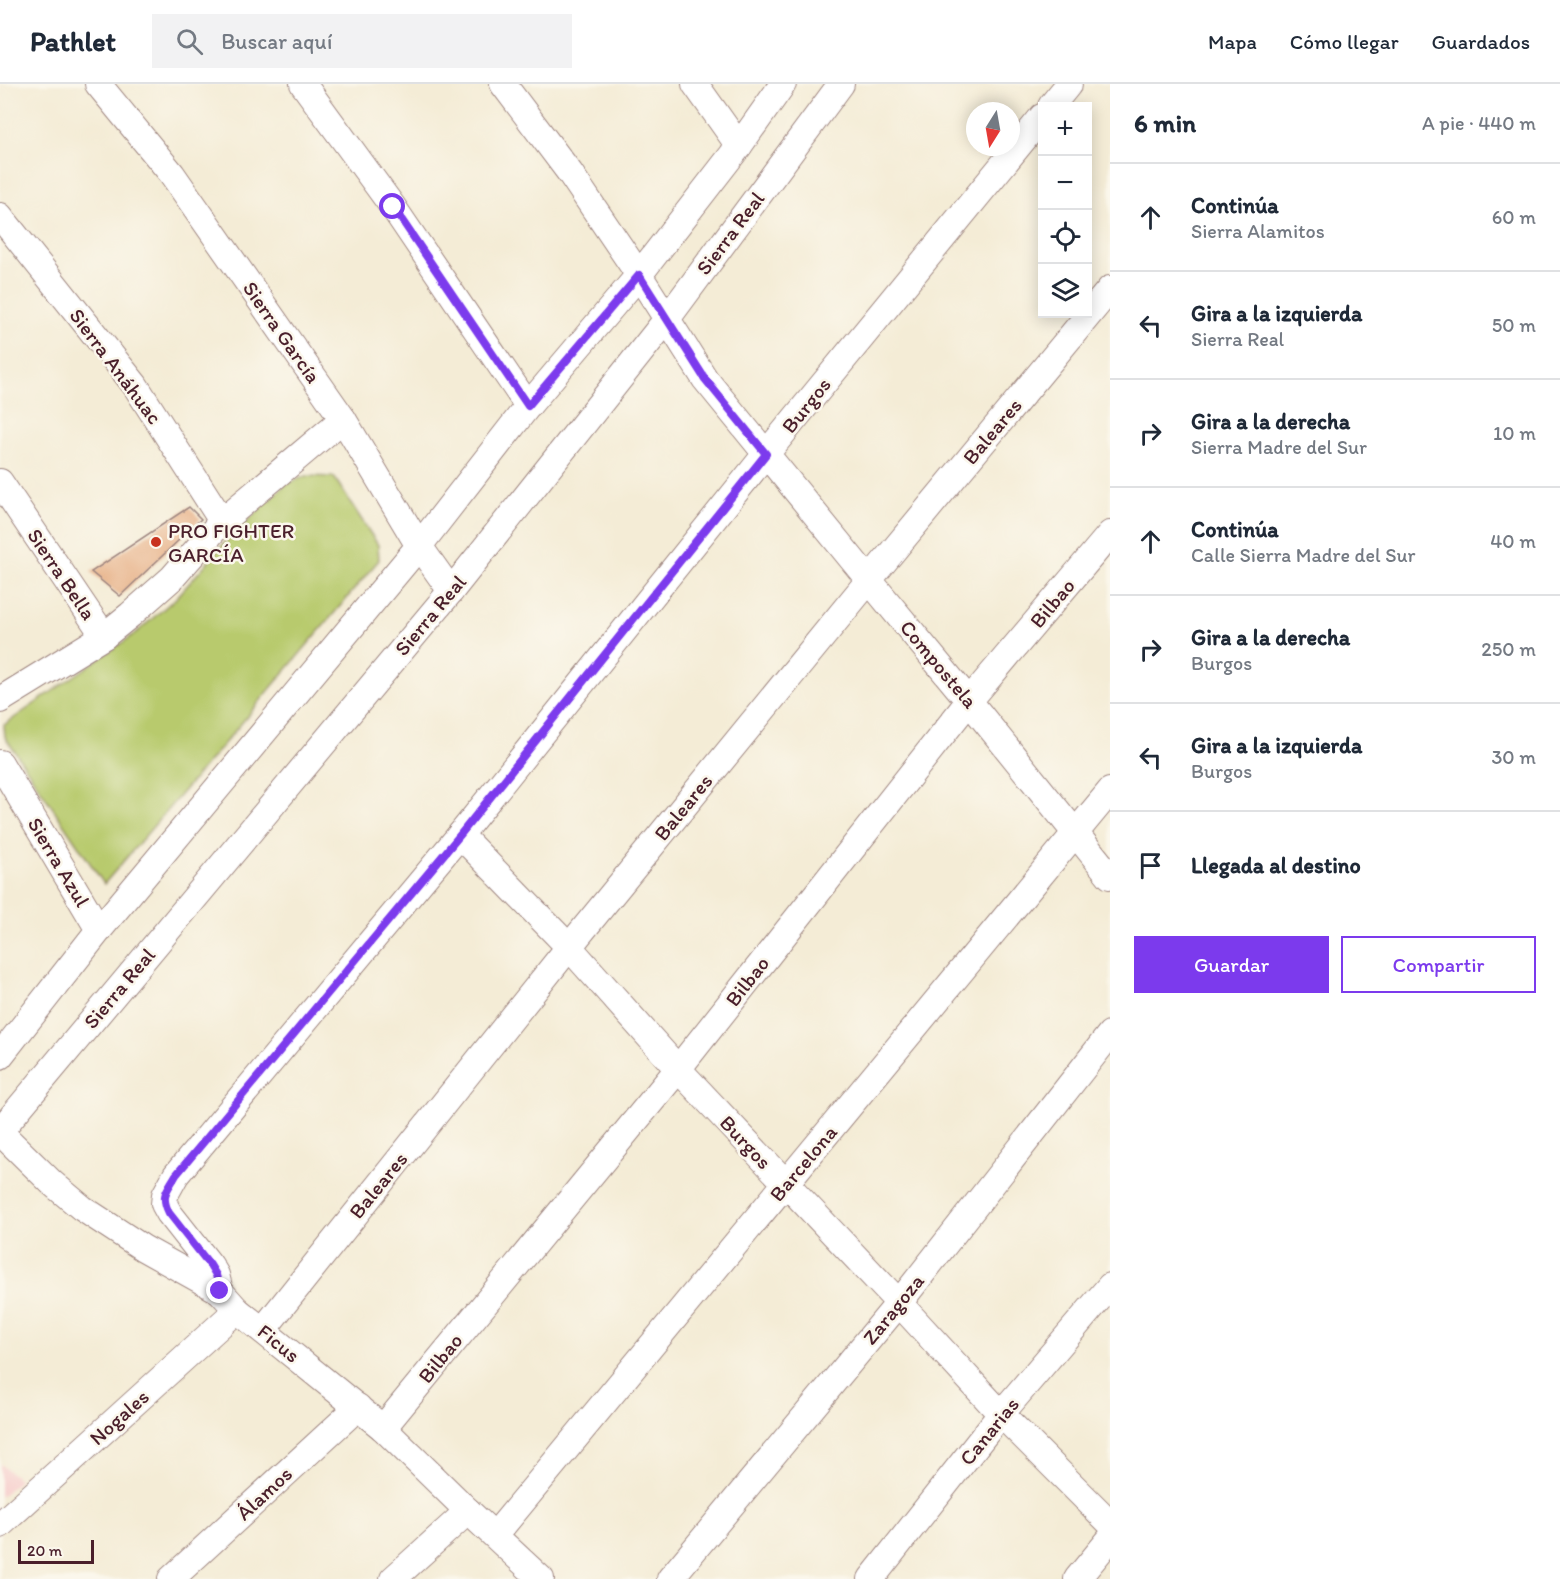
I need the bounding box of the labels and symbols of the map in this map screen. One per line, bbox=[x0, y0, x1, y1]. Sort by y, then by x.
north arrow bbox=[966, 102, 1020, 156]
street label: Sierra Real bbox=[691, 186, 769, 280]
route start bbox=[379, 193, 405, 219]
street label: Sierra García bbox=[238, 276, 326, 388]
street label: Sierra Anáhuac bbox=[64, 303, 168, 429]
street label: Burgos bbox=[776, 372, 836, 438]
street label: Baleares bbox=[957, 393, 1027, 469]
place label: PRO FIGHTER GARCÍA bbox=[168, 518, 294, 567]
street label: Sierra Bella bbox=[22, 524, 102, 624]
marker: PRO FIGHTER GARCÍA bbox=[149, 535, 163, 549]
street label: Sierra Real bbox=[389, 569, 471, 661]
street label: Bilbao bbox=[1024, 573, 1080, 633]
street label: Compostela bbox=[895, 615, 983, 713]
street label: Baleares bbox=[649, 769, 717, 845]
street label: Sierra Azul bbox=[23, 813, 95, 911]
street label: Sierra Real bbox=[78, 942, 160, 1034]
street label: Bilbao bbox=[720, 951, 774, 1011]
street label: Burgos bbox=[715, 1110, 777, 1174]
street label: Barcelona bbox=[764, 1120, 842, 1206]
street label: Baleares bbox=[344, 1147, 412, 1223]
street label: Zaragoza bbox=[857, 1269, 929, 1349]
route end bbox=[206, 1277, 232, 1303]
street label: Ficus bbox=[253, 1319, 305, 1367]
street label: Bilbao bbox=[412, 1328, 468, 1388]
street label: Nogales bbox=[84, 1384, 154, 1450]
street label: Canarias bbox=[954, 1392, 1024, 1470]
street label: Álamos bbox=[231, 1461, 297, 1525]
scale bar bbox=[18, 1537, 94, 1564]

